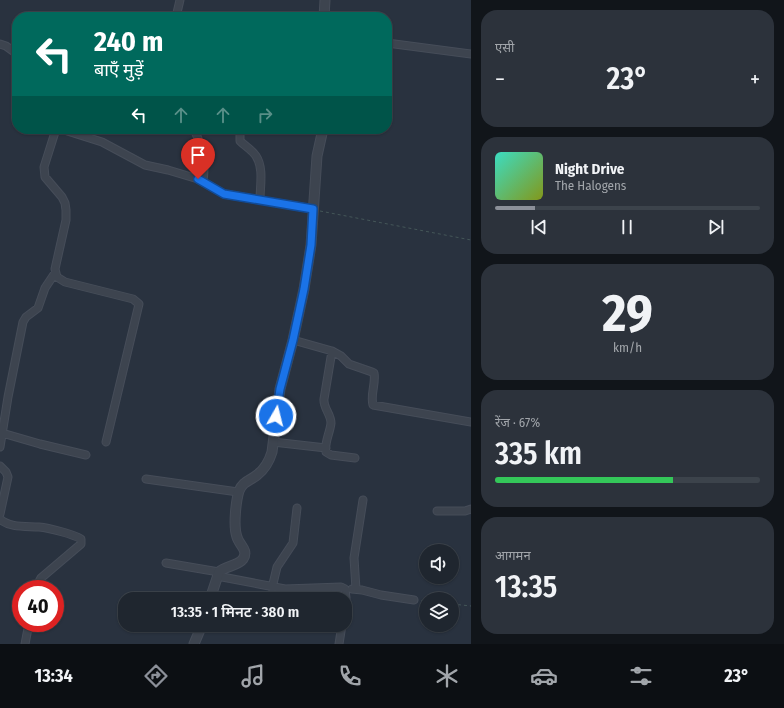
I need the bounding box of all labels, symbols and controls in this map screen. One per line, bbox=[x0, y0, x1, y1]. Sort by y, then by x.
text: 240 m bbox=[94, 25, 163, 58]
icon: left bbox=[28, 28, 80, 80]
text: एसी bbox=[495, 40, 514, 55]
text: बाएँ मुड़ें bbox=[94, 59, 144, 81]
text: 23° bbox=[607, 61, 648, 97]
text: − bbox=[495, 66, 505, 93]
text: + bbox=[750, 66, 760, 93]
icon: left bbox=[128, 104, 150, 126]
icon: ahead bbox=[170, 104, 192, 126]
icon: ahead bbox=[212, 104, 234, 126]
icon: right bbox=[254, 104, 276, 126]
pin bbox=[181, 138, 215, 179]
icon: arrive bbox=[187, 144, 209, 166]
text: Night Drive bbox=[555, 160, 624, 178]
text: The Halogens bbox=[555, 178, 626, 193]
icon: previous bbox=[528, 216, 550, 238]
icon: pause bbox=[616, 216, 638, 238]
icon: next bbox=[705, 216, 727, 238]
text: 29 bbox=[602, 282, 653, 345]
text: km/h bbox=[613, 340, 642, 355]
position arrow bbox=[255, 395, 297, 437]
text: रेंज · 67% bbox=[495, 415, 540, 430]
text: 335 km bbox=[495, 436, 582, 472]
map controls bbox=[419, 544, 459, 632]
button: sound bbox=[419, 544, 459, 584]
text: आगमन bbox=[495, 548, 531, 563]
text: 13:35 bbox=[495, 569, 557, 605]
speed limit sign: 40 bbox=[12, 580, 64, 632]
button: layers bbox=[419, 592, 459, 632]
text: 13:35 · 1 मिनट · 380 m bbox=[171, 603, 299, 621]
icon: directions bbox=[142, 662, 170, 690]
icon: music bbox=[239, 662, 267, 690]
icon: phone bbox=[336, 662, 364, 690]
icon: climate bbox=[433, 662, 461, 690]
icon: car bbox=[530, 662, 558, 690]
icon: filters bbox=[627, 662, 655, 690]
text: 13:34 bbox=[35, 665, 73, 687]
text: 23° bbox=[724, 665, 749, 687]

